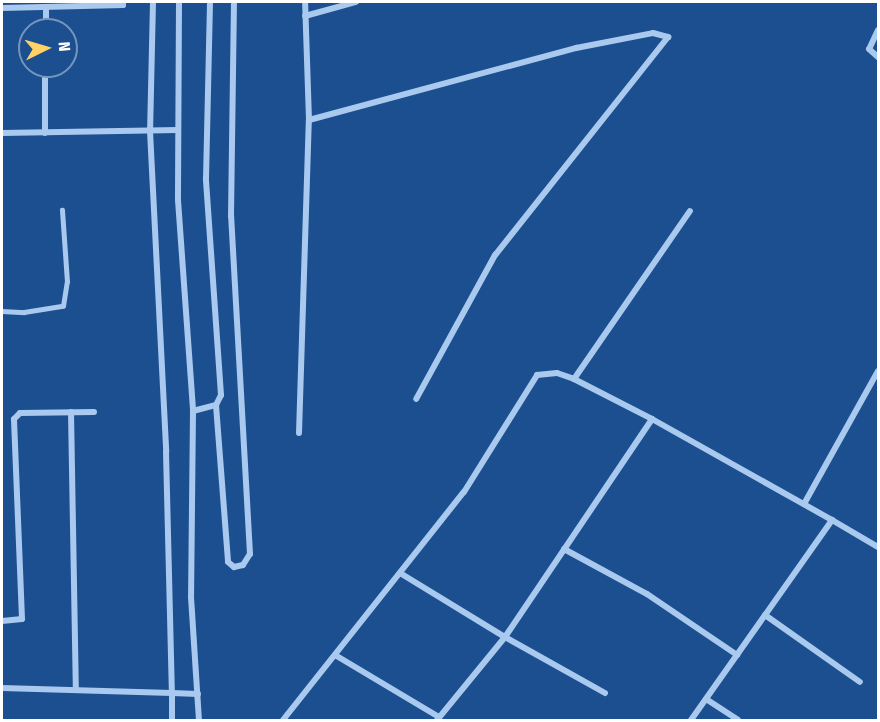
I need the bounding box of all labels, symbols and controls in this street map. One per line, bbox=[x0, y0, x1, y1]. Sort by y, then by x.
north arrow bbox=[18, 18, 78, 78]
text: N bbox=[55, 41, 74, 52]

